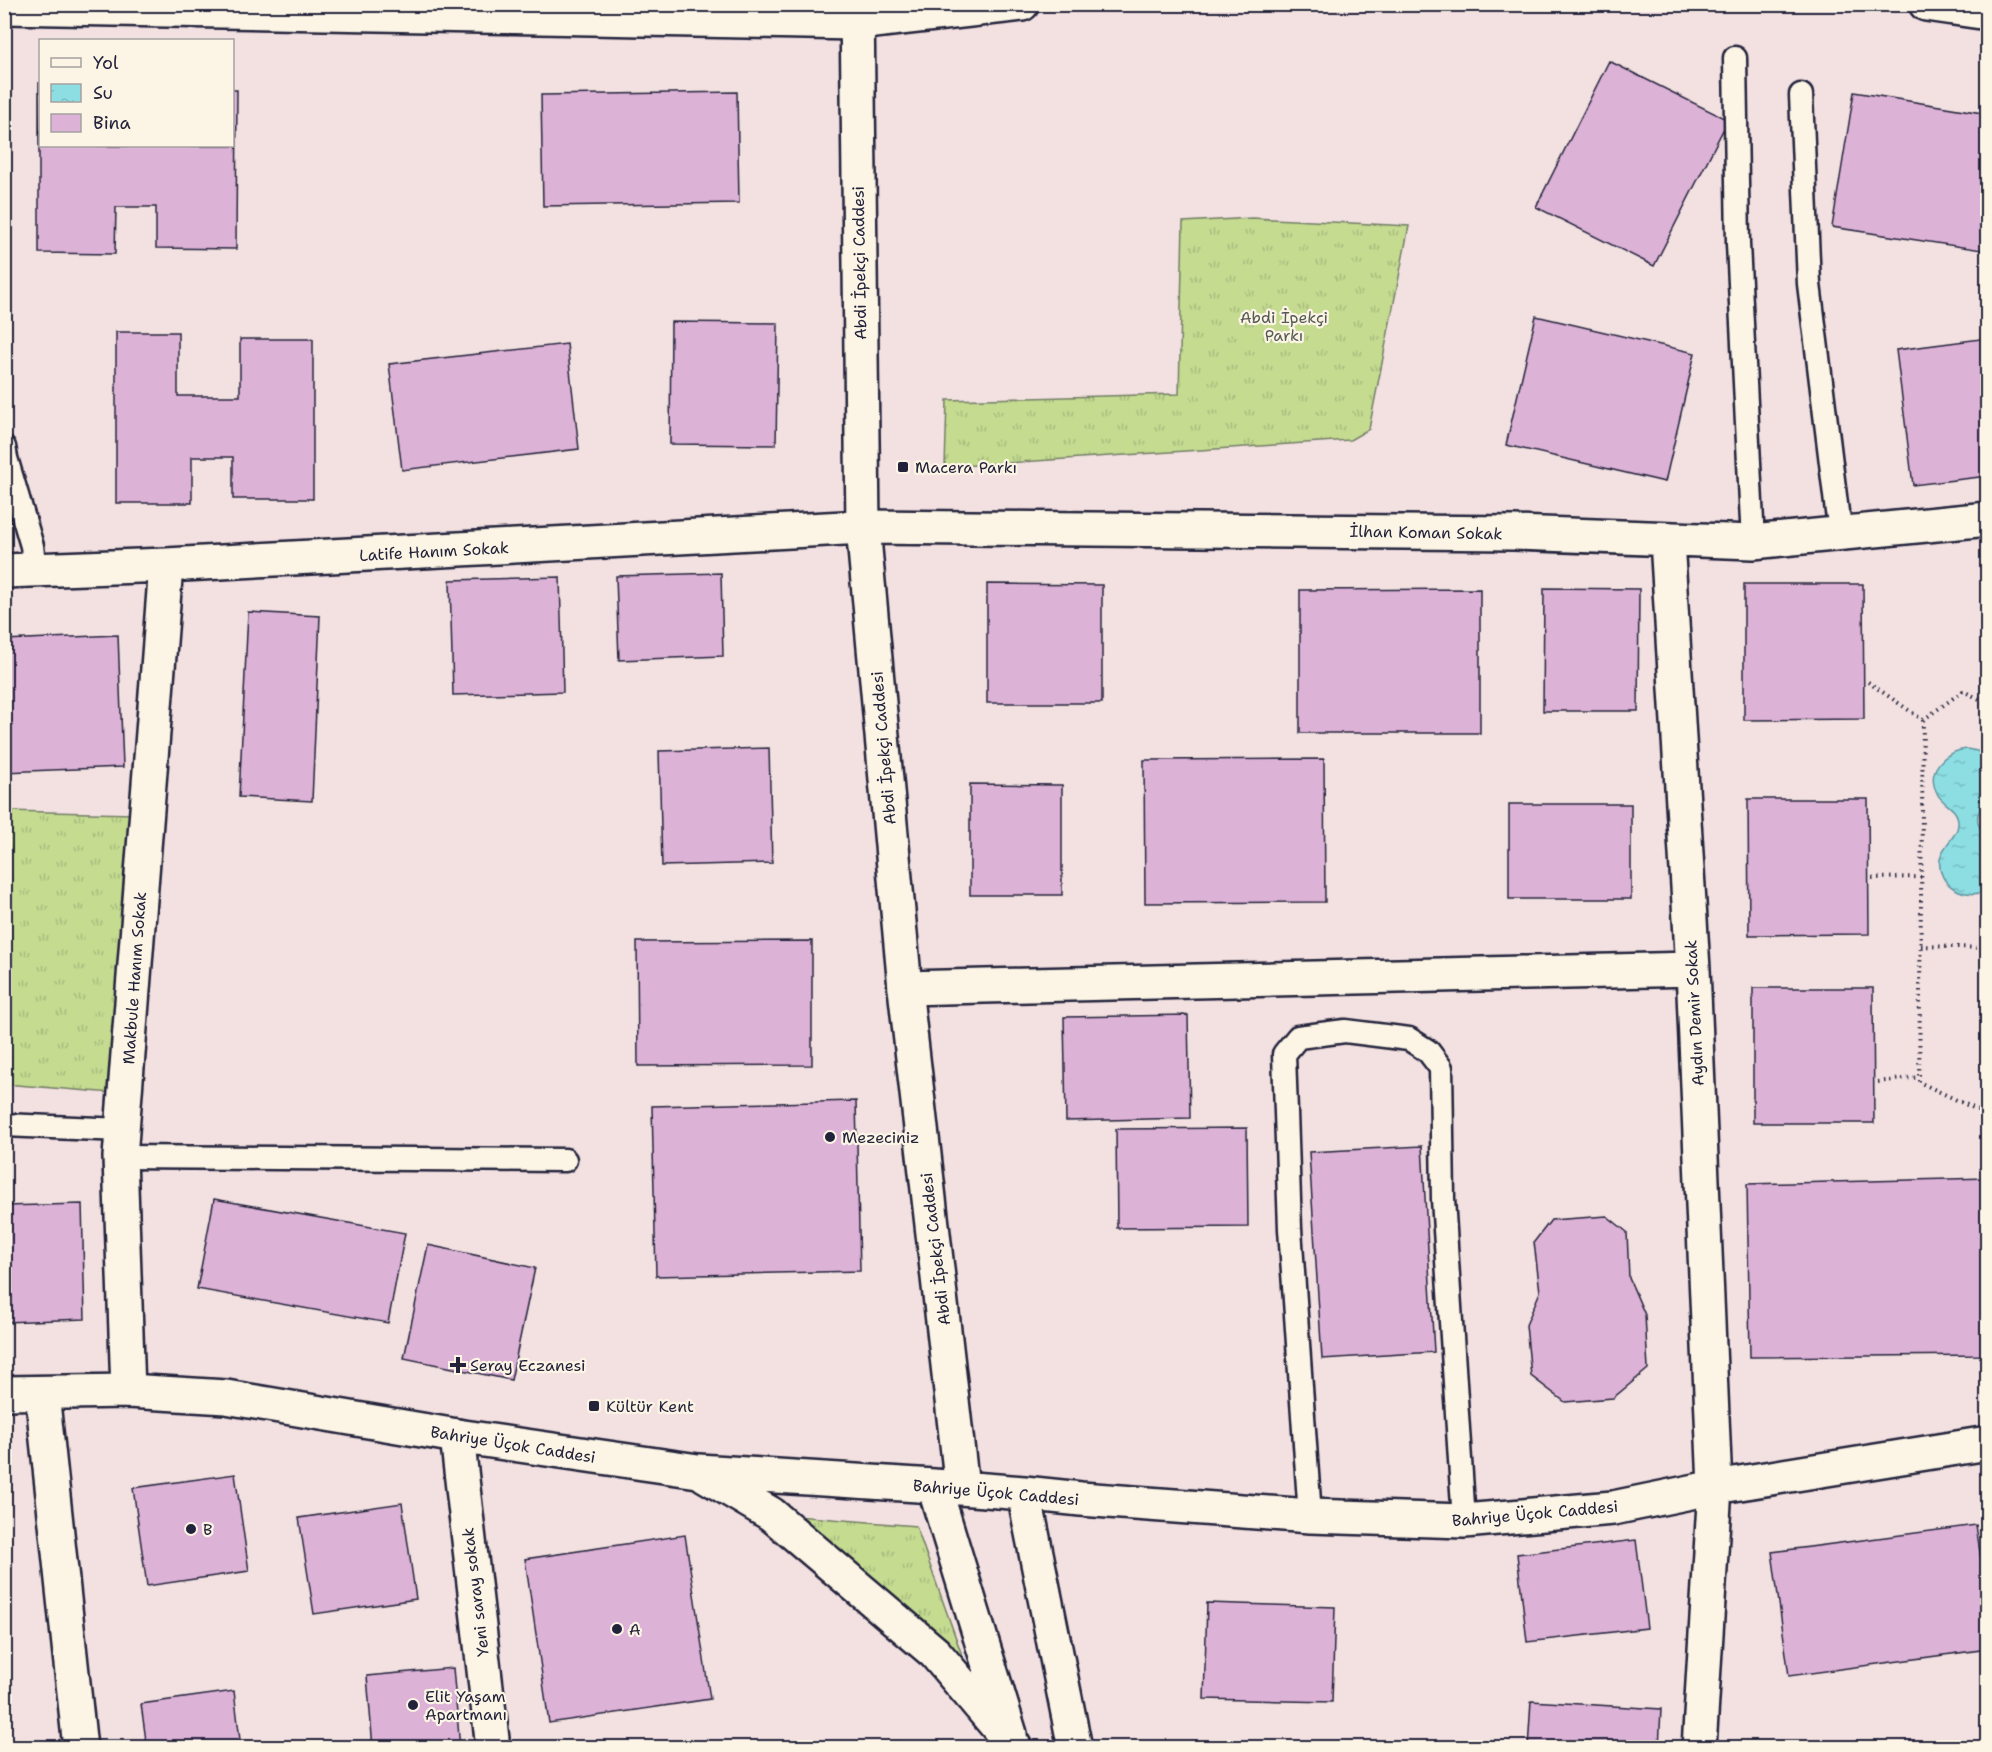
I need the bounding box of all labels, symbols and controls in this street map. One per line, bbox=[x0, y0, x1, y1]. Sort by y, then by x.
legend bbox=[39, 39, 234, 147]
text: Yol bbox=[93, 51, 119, 75]
text: Su bbox=[93, 81, 113, 105]
text: Bina bbox=[93, 111, 131, 135]
street label: Abdi İpekçi Caddesi bbox=[848, 186, 871, 340]
park label: Abdi İpekçi Parkı bbox=[1240, 307, 1328, 346]
place label: Macera Parkı bbox=[915, 457, 1017, 478]
marker: Macera Parkı bbox=[896, 460, 910, 474]
street label: İlhan Koman Sokak bbox=[1349, 521, 1503, 544]
street label: Latife Hanım Sokak bbox=[359, 537, 509, 566]
street label: Abdi İpekçi Caddesi bbox=[866, 670, 901, 826]
street label: Makbule Hanım Sokak bbox=[118, 891, 151, 1065]
street label: Aydın Demir Sokak bbox=[1680, 939, 1709, 1087]
place label: Mezeciniz bbox=[842, 1127, 919, 1148]
marker: Mezeciniz bbox=[823, 1130, 837, 1144]
street label: Abdi İpekçi Caddesi bbox=[916, 1171, 955, 1327]
place label: Seray Eczanesi bbox=[470, 1355, 586, 1376]
marker: Seray Eczanesi bbox=[451, 1358, 465, 1372]
place label: Kültür Kent bbox=[606, 1396, 694, 1417]
marker: Kültür Kent bbox=[587, 1399, 601, 1413]
street label: Bahriye Üçok Caddesi bbox=[429, 1421, 597, 1468]
street label: Bahriye Üçok Caddesi bbox=[912, 1475, 1080, 1510]
street label: Bahriye Üçok Caddesi bbox=[1451, 1496, 1619, 1531]
place label: B bbox=[203, 1519, 212, 1540]
marker: B bbox=[184, 1522, 198, 1536]
street label: Yeni saray sokak bbox=[457, 1526, 494, 1658]
place label: A bbox=[629, 1619, 641, 1640]
marker: A bbox=[610, 1622, 624, 1636]
place label: Elit Yaşam Apartmanı bbox=[425, 1686, 507, 1725]
marker: Elit Yaşam Apartmanı bbox=[406, 1698, 420, 1712]

